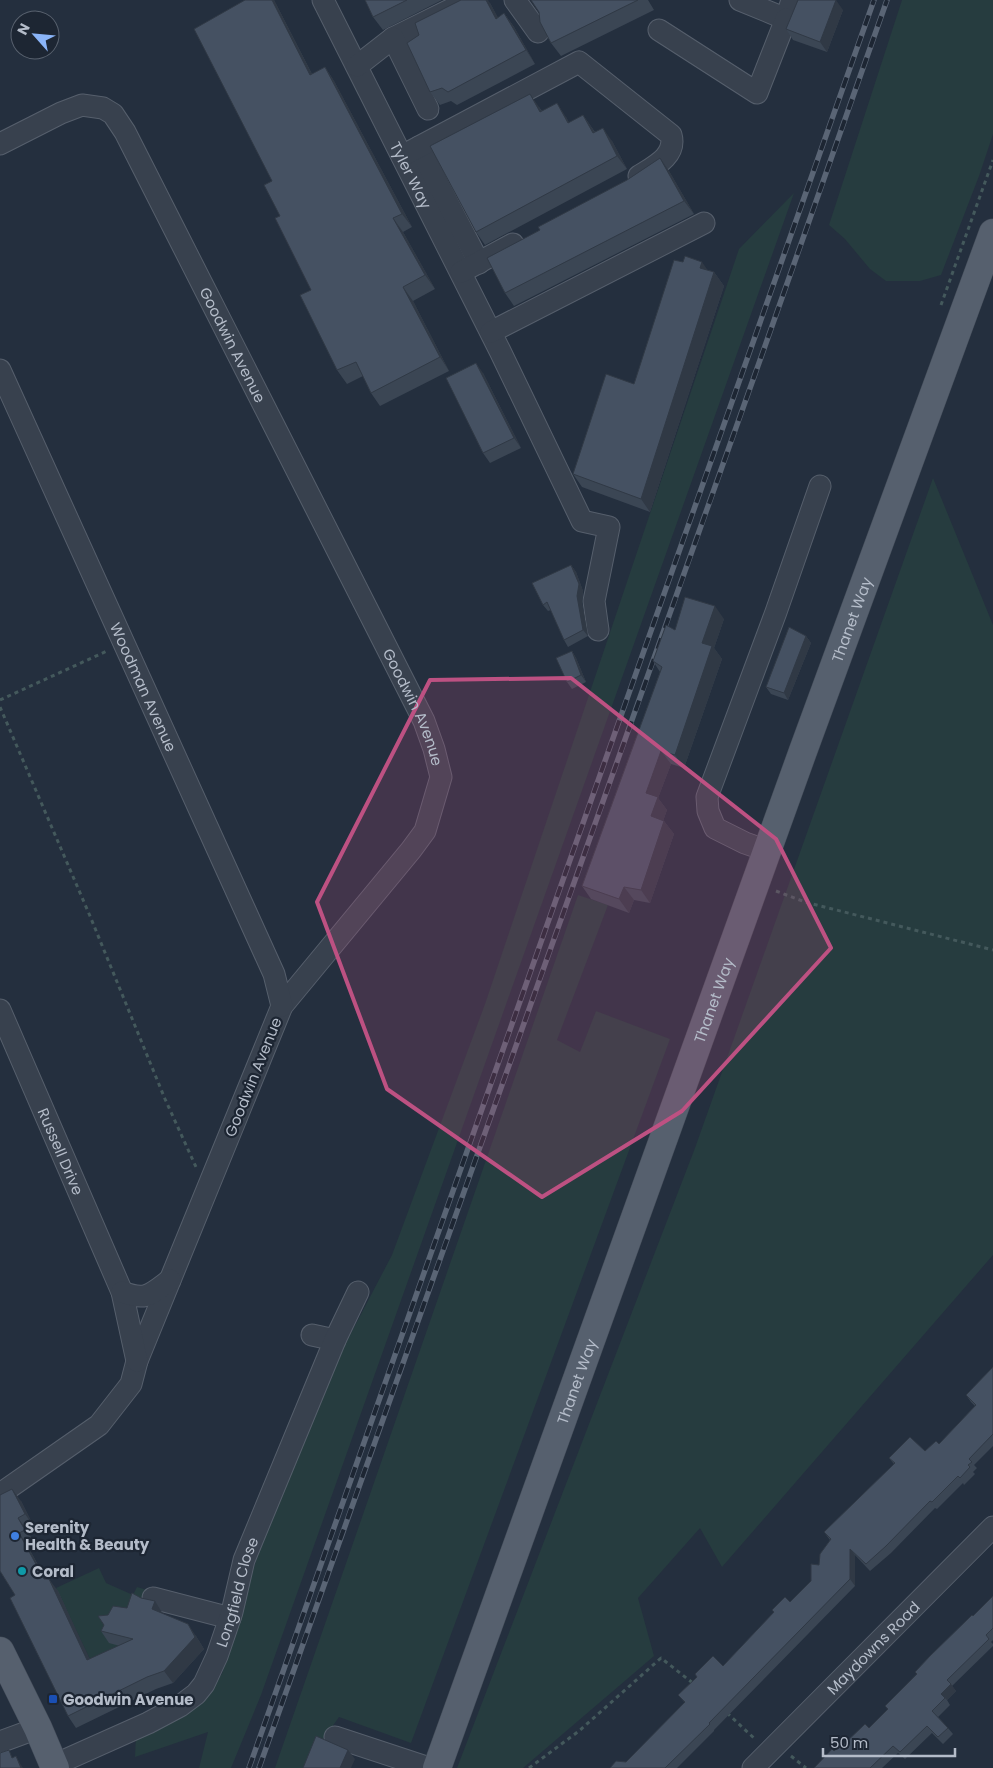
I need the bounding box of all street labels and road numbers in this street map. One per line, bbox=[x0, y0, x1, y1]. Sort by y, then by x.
street label: Tyler Way bbox=[386, 138, 437, 213]
street label: Goodwin Avenue bbox=[195, 283, 271, 406]
street label: Thanet Way bbox=[826, 573, 877, 665]
street label: Woodman Avenue bbox=[105, 619, 182, 755]
street label: Goodwin Avenue bbox=[378, 644, 448, 768]
street label: Thanet Way bbox=[688, 954, 739, 1046]
street label: Goodwin Avenue bbox=[219, 1014, 287, 1140]
street label: Russell Drive bbox=[33, 1105, 89, 1198]
street label: Thanet Way bbox=[551, 1335, 601, 1427]
street label: Longfield Close bbox=[210, 1534, 263, 1650]
street label: Maydowns Road bbox=[822, 1596, 924, 1699]

